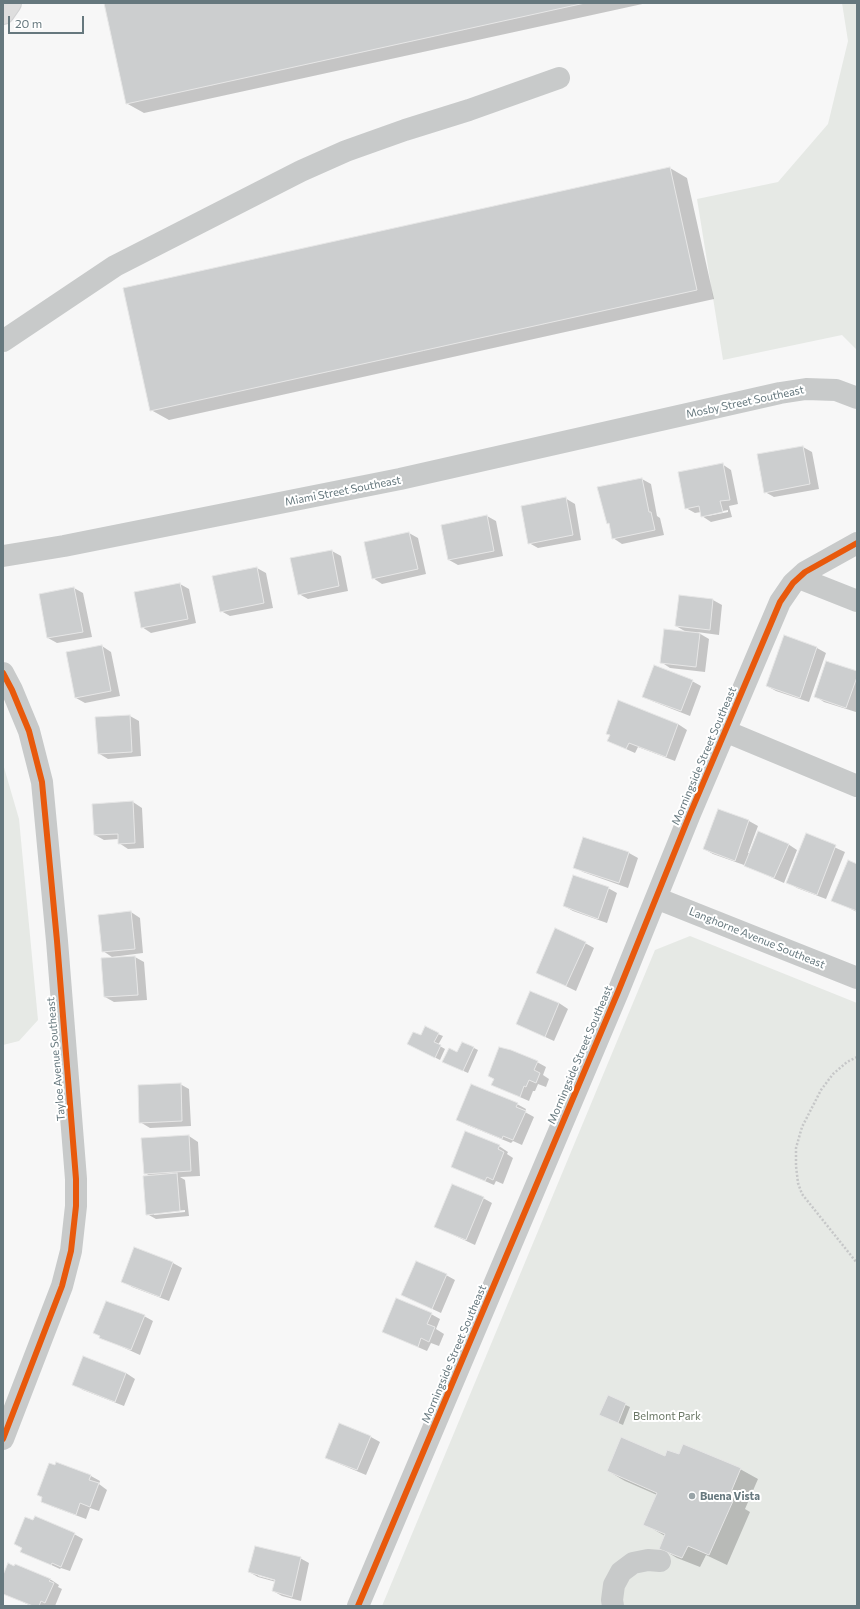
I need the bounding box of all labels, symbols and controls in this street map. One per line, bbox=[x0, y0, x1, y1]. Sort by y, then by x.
scale bar bbox=[10, 8, 86, 34]
text: 20 m bbox=[15, 16, 42, 30]
street label: Mosby Street Southeast bbox=[685, 383, 805, 421]
street label: Miami Street Southeast bbox=[284, 473, 402, 509]
street label: Morningside Street Southeast bbox=[669, 685, 739, 827]
street label: Langhorne Avenue Southeast bbox=[687, 905, 827, 971]
street label: Morningside Street Southeast bbox=[545, 984, 615, 1126]
street label: Tayloe Avenue Southeast bbox=[44, 996, 68, 1122]
street label: Morningside Street Southeast bbox=[419, 1283, 489, 1425]
park label: Belmont Park bbox=[633, 1409, 701, 1423]
place label: Buena Vista bbox=[700, 1489, 760, 1503]
marker: Buena Vista bbox=[687, 1491, 697, 1501]

